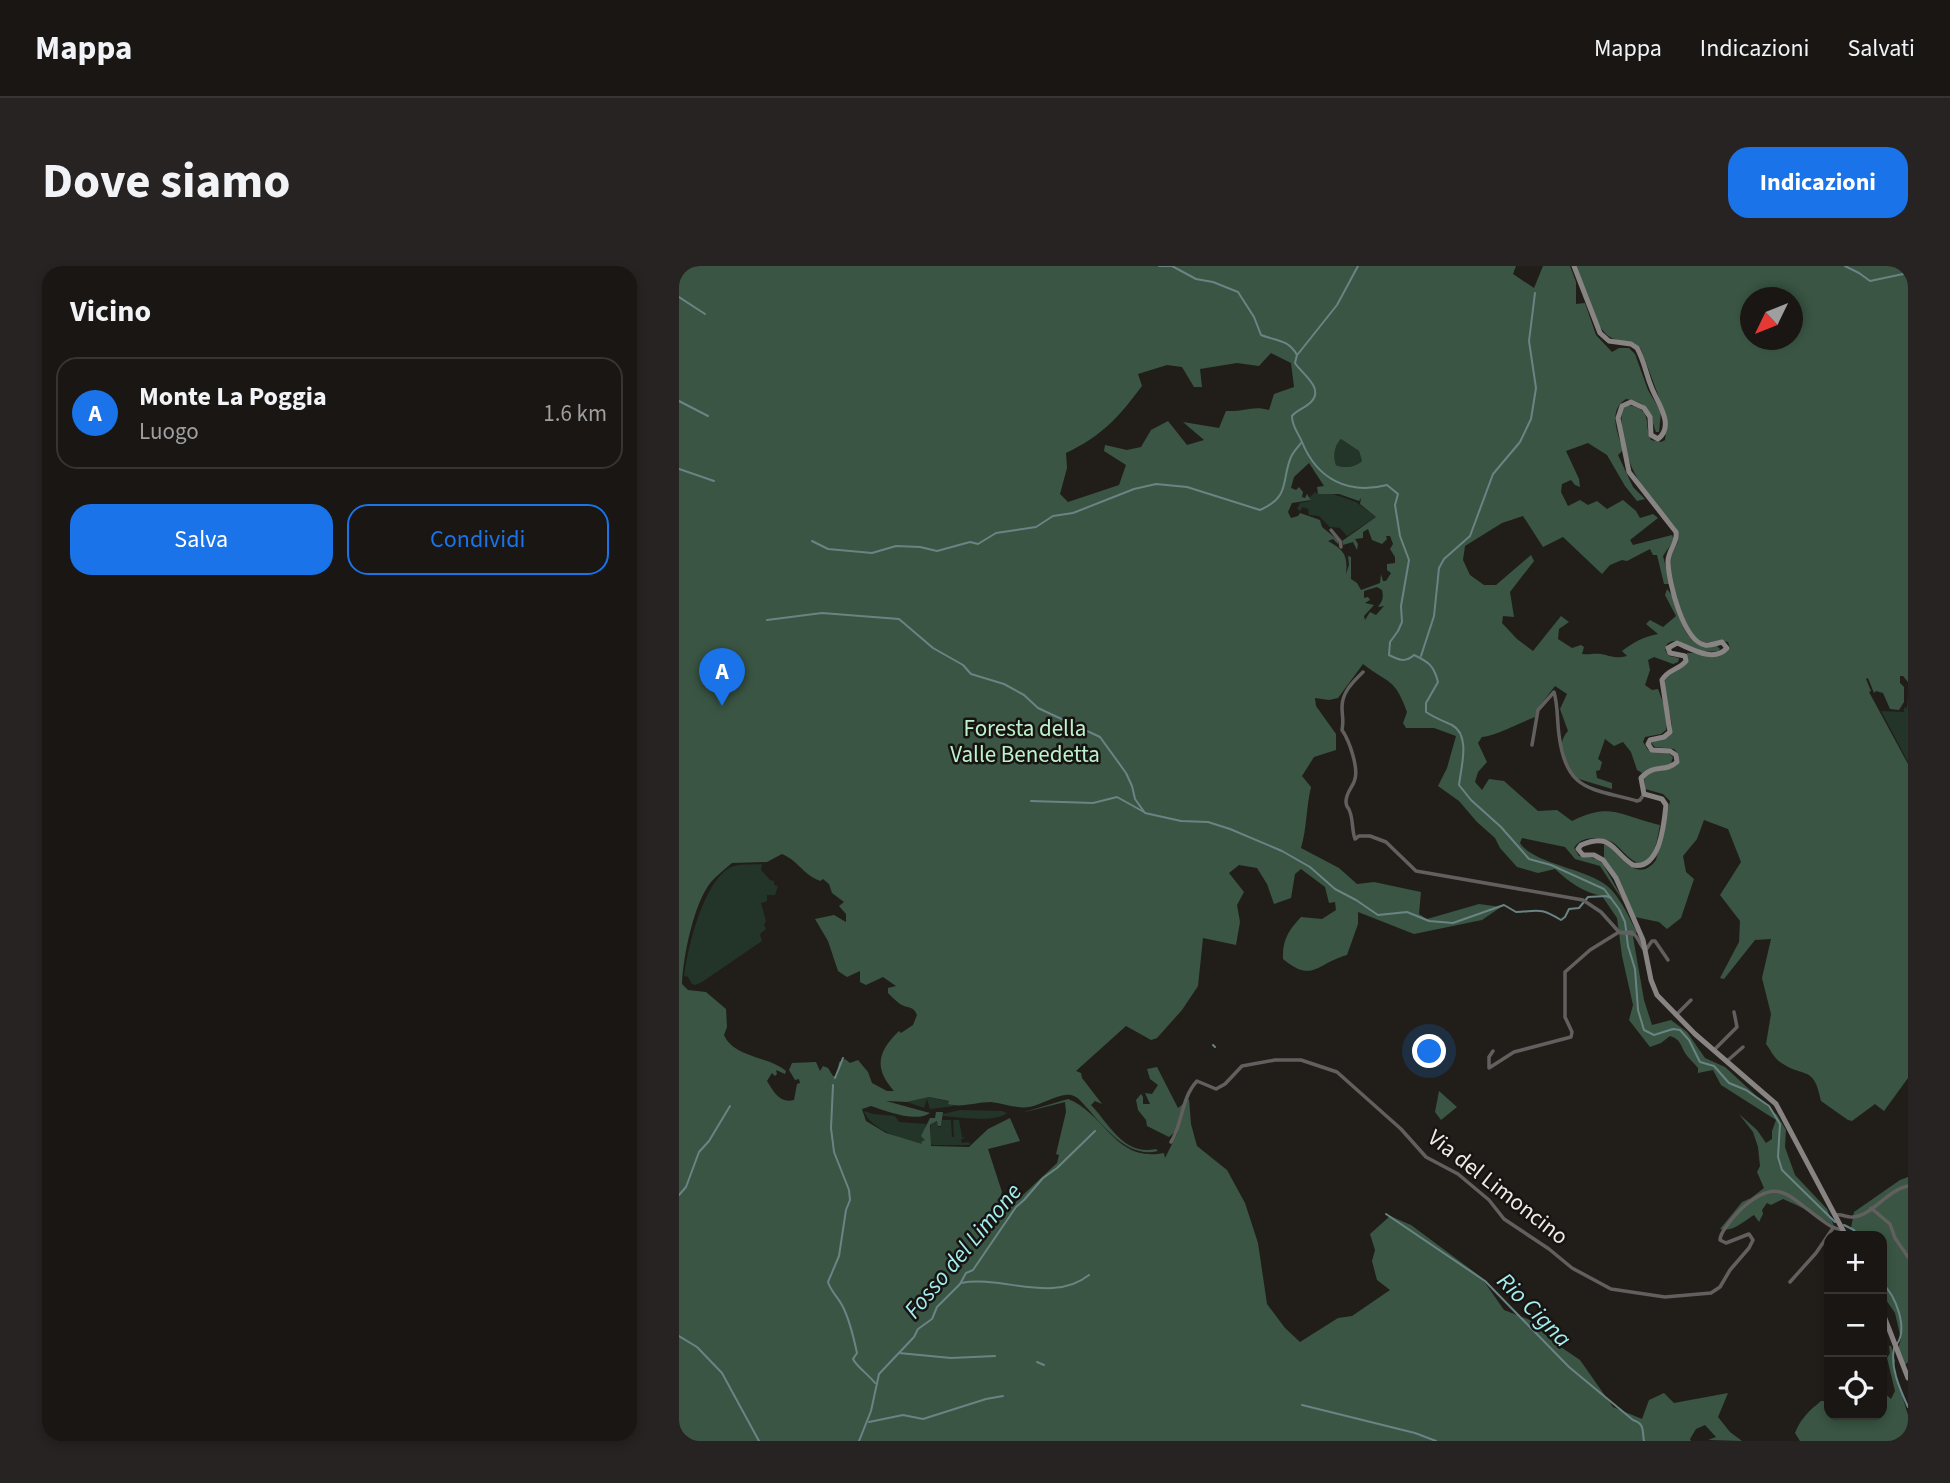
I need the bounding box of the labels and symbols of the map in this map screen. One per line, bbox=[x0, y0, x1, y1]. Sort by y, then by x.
north arrow bbox=[1740, 287, 1803, 350]
pin: A bbox=[699, 648, 745, 706]
park label: Foresta della Valle Benedetta bbox=[950, 712, 1100, 771]
your location bbox=[1412, 1034, 1446, 1068]
street label: Via del Limoncino bbox=[1421, 1122, 1575, 1252]
water label: Fosso del Limone bbox=[896, 1176, 1030, 1326]
water label: Rio Cigna bbox=[1489, 1265, 1579, 1355]

